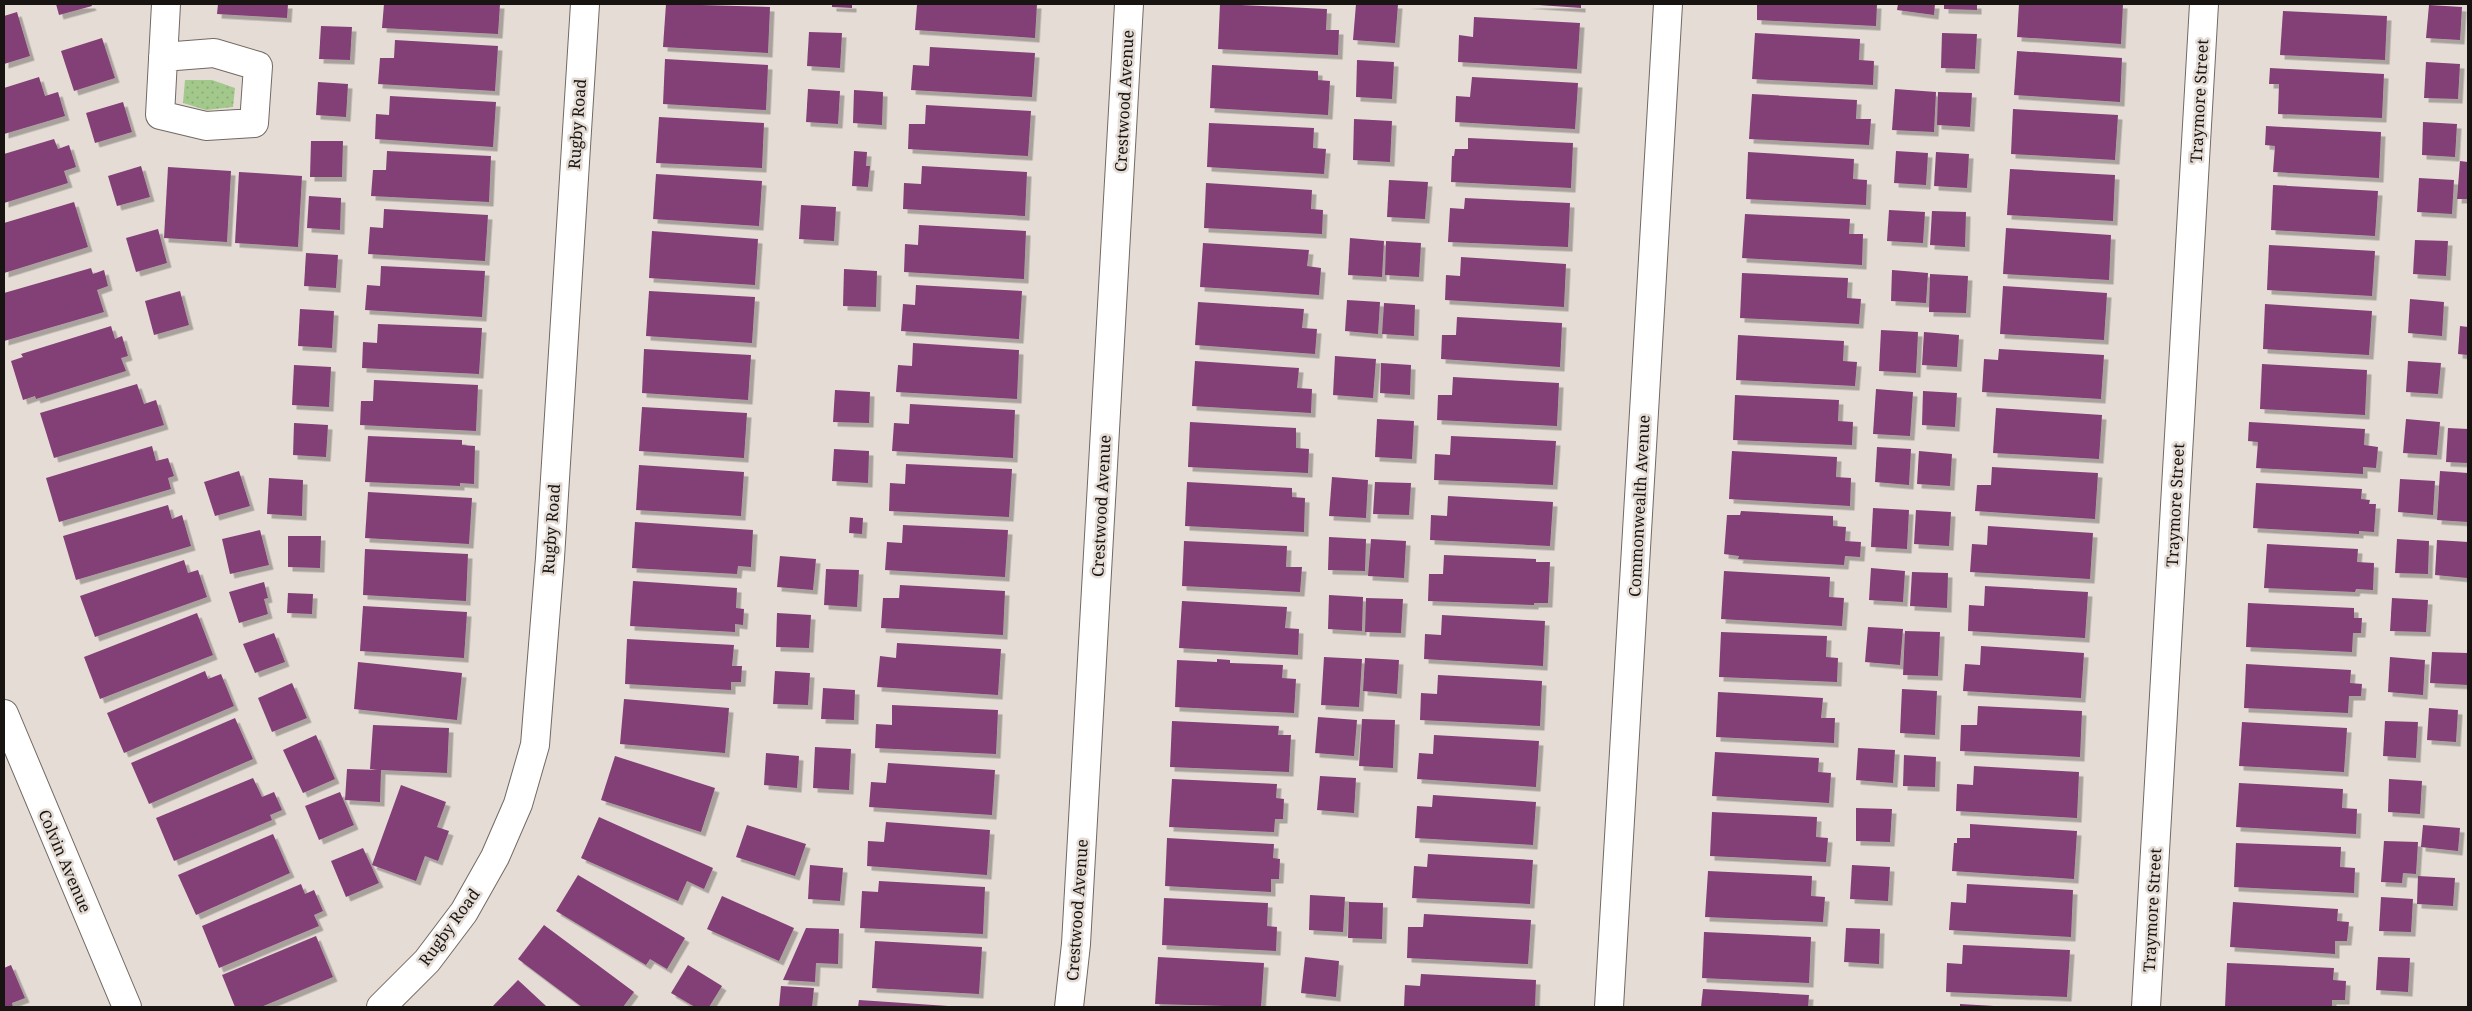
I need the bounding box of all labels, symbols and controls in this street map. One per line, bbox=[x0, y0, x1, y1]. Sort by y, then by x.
street label: Crestwood Avenue bbox=[1109, 29, 1139, 173]
street label: Traymore Street bbox=[2185, 38, 2213, 163]
street label: Rugby Road bbox=[563, 78, 591, 170]
street label: Commonwealth Avenue bbox=[1623, 414, 1655, 598]
street label: Crestwood Avenue bbox=[1086, 434, 1116, 578]
street label: Traymore Street bbox=[2161, 442, 2189, 567]
street label: Rugby Road bbox=[537, 483, 565, 575]
street label: Colvin Avenue bbox=[33, 806, 97, 916]
street label: Crestwood Avenue bbox=[1061, 838, 1093, 982]
street label: Traymore Street bbox=[2138, 847, 2166, 972]
street label: Rugby Road bbox=[413, 884, 485, 970]

